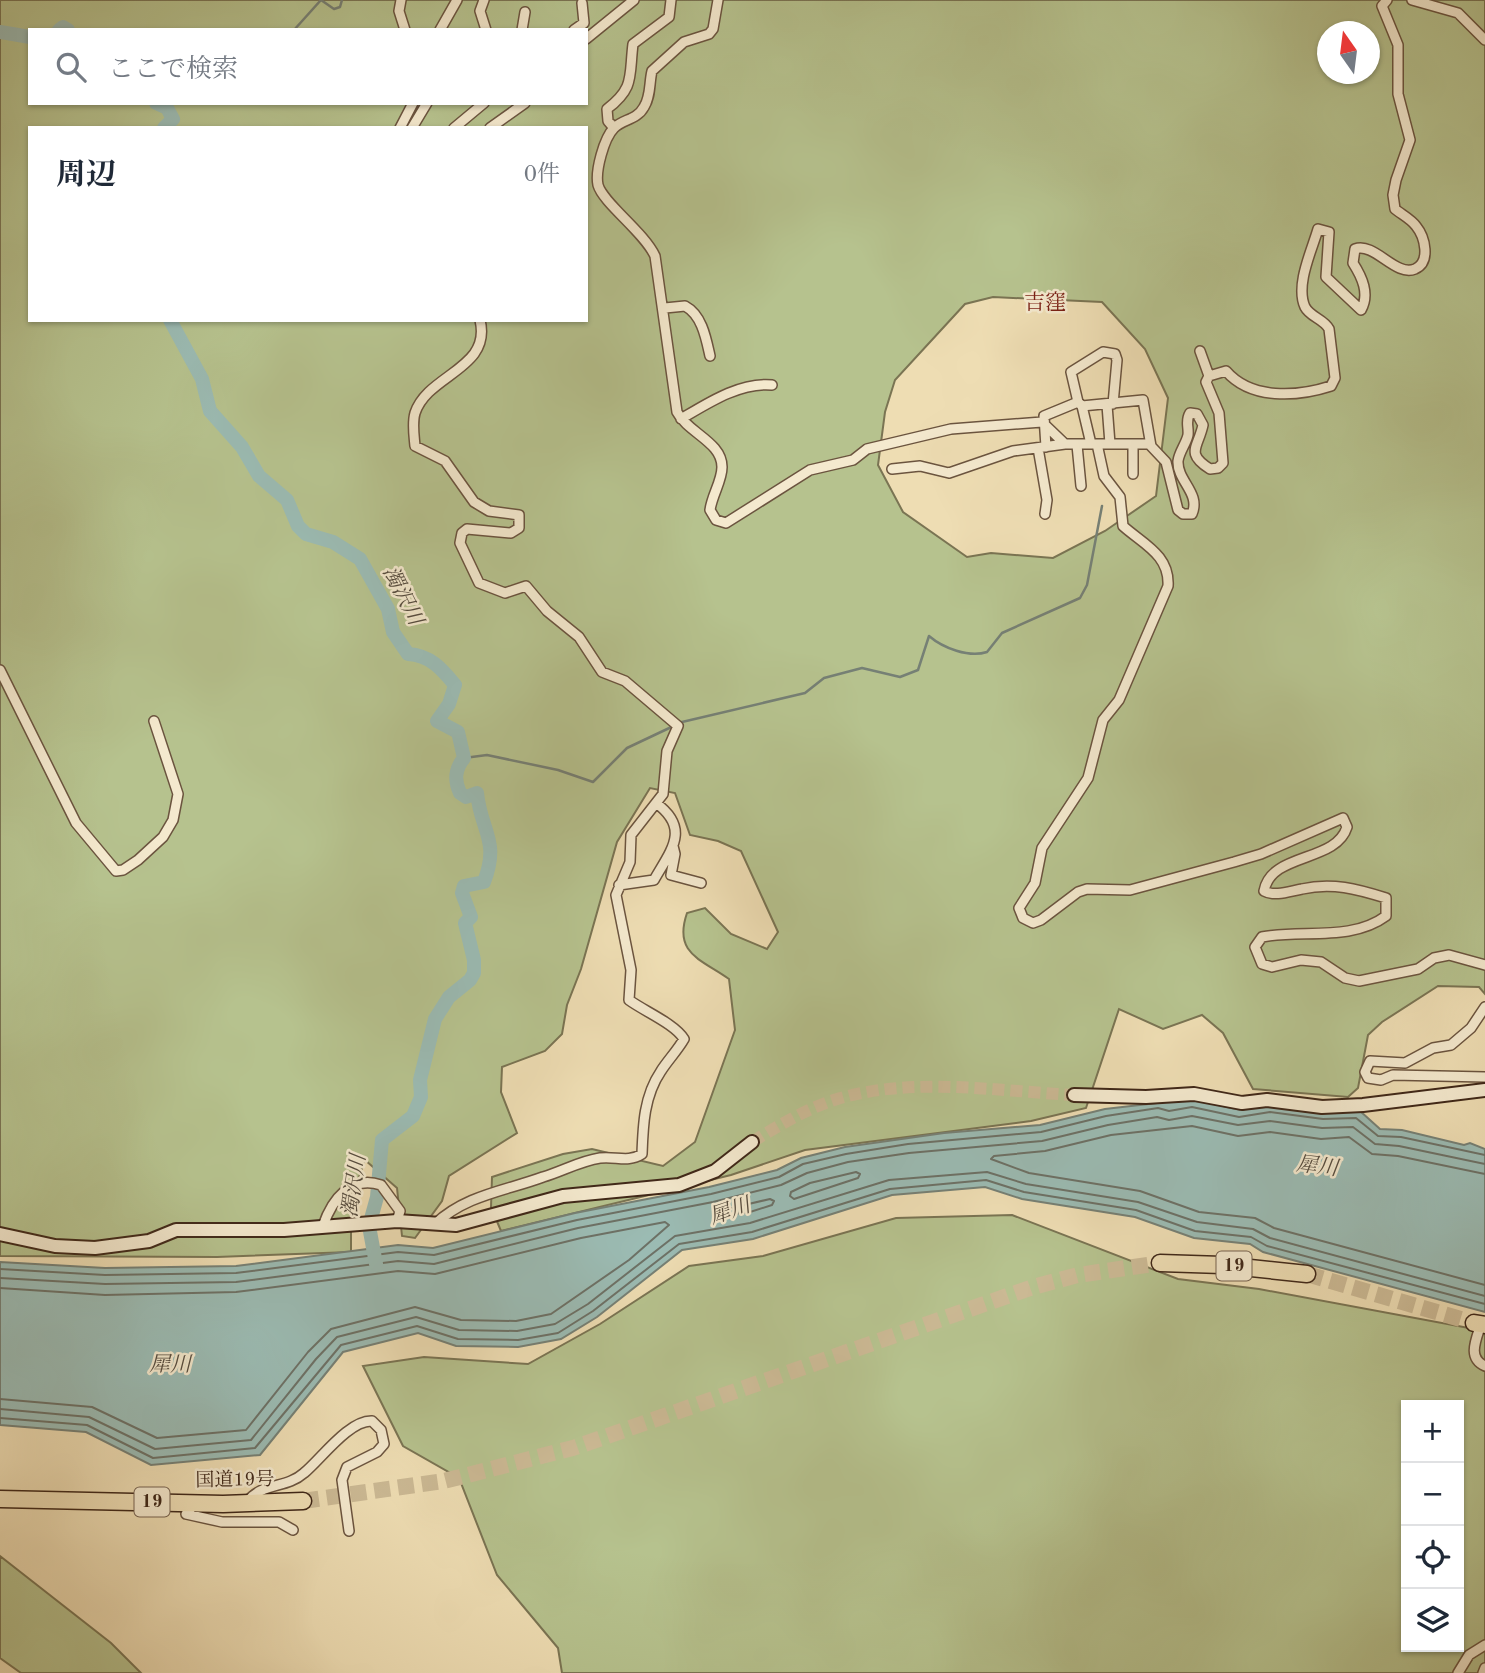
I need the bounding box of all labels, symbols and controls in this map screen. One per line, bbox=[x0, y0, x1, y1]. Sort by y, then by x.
north arrow bbox=[1317, 21, 1380, 84]
search box bbox=[28, 28, 588, 105]
icon: search bbox=[52, 48, 90, 86]
text: ここで検索 bbox=[108, 57, 238, 83]
text: 周辺 bbox=[56, 161, 116, 191]
text: 0件 bbox=[524, 163, 560, 186]
district label: 吉窪 bbox=[1024, 291, 1066, 314]
water label: 濁沢川 bbox=[378, 562, 428, 631]
water label: 濁沢川 bbox=[338, 1151, 370, 1219]
water label: 犀川 bbox=[1295, 1152, 1341, 1180]
water label: 犀川 bbox=[706, 1193, 755, 1229]
road number: 19 bbox=[1216, 1252, 1252, 1280]
water label: 犀川 bbox=[149, 1353, 193, 1376]
map controls bbox=[1401, 1400, 1464, 1652]
button: + bbox=[1401, 1400, 1464, 1463]
button: − bbox=[1401, 1463, 1464, 1526]
street label: 国道19号 bbox=[195, 1469, 275, 1491]
road number: 19 bbox=[134, 1488, 170, 1517]
button: locate bbox=[1401, 1526, 1464, 1589]
button: layers bbox=[1401, 1589, 1464, 1652]

